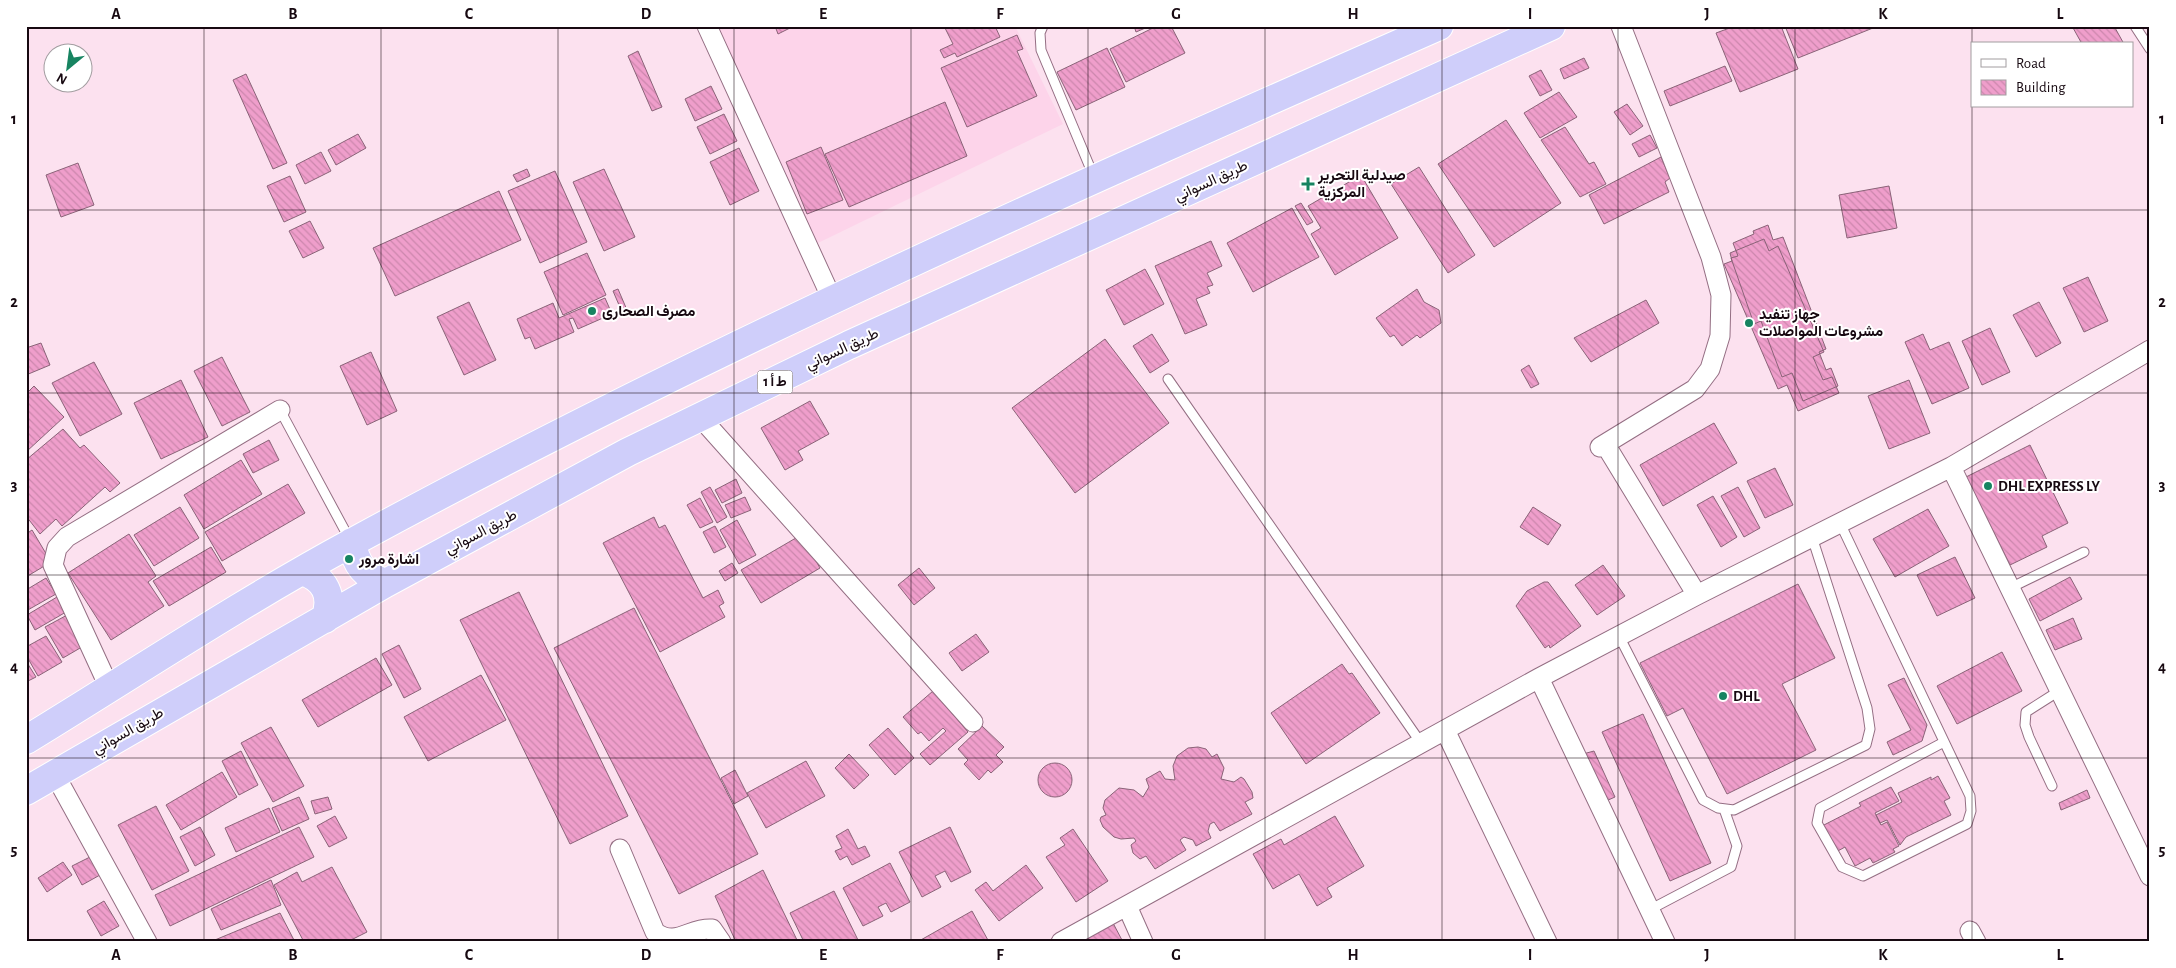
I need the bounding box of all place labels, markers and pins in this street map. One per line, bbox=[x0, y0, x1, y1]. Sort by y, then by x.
place label: صيدلية التحرير المركزية bbox=[1317, 168, 1406, 201]
marker: صيدلية التحرير المركزية bbox=[1302, 178, 1314, 190]
place label: مصرف الصحارى bbox=[602, 304, 695, 320]
marker: مصرف الصحارى bbox=[586, 305, 598, 317]
place label: جهاز تنفيد مشروعات المواصلات bbox=[1759, 307, 1883, 340]
marker: جهاز تنفيد مشروعات المواصلات bbox=[1743, 317, 1755, 329]
place label: DHL EXPRESS LY bbox=[1998, 479, 2100, 494]
marker: DHL EXPRESS LY bbox=[1982, 480, 1994, 492]
place label: اشارة مرور bbox=[358, 552, 419, 568]
marker: اشارة مرور bbox=[343, 553, 355, 565]
place label: DHL bbox=[1733, 689, 1760, 704]
marker: DHL bbox=[1717, 690, 1729, 702]

